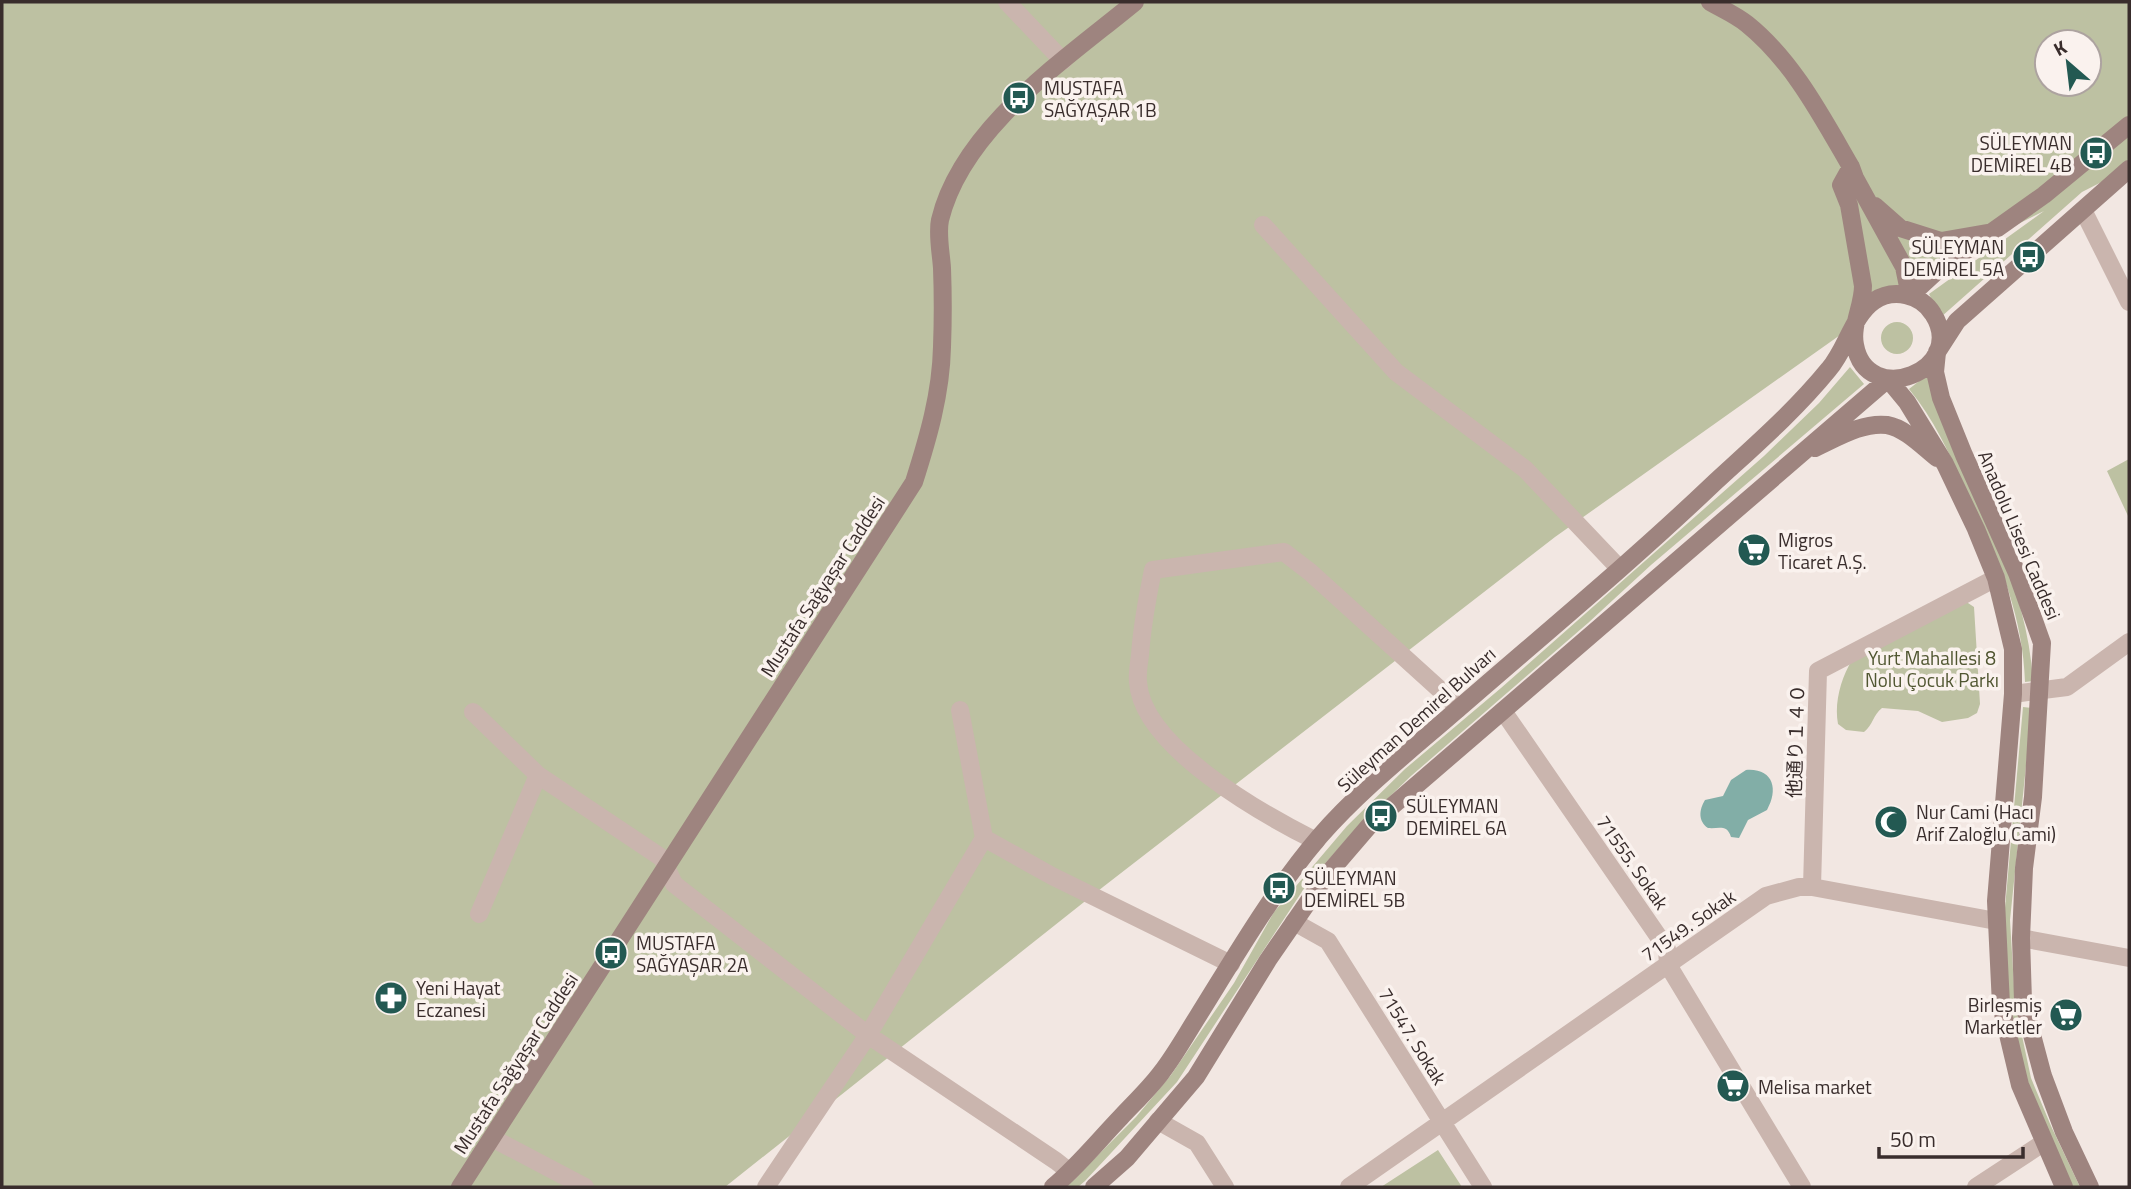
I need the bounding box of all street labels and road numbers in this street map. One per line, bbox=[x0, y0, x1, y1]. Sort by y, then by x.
street label: Anadolu Lisesi Caddesi bbox=[1971, 446, 2069, 624]
street label: Mustafa Sağyaşar Caddesi bbox=[752, 490, 892, 682]
street label: Süleyman Demirel Bulvarı bbox=[1330, 640, 1502, 798]
street label: 他通り１４０ bbox=[1779, 684, 1811, 798]
street label: 71555. Sokak bbox=[1590, 809, 1676, 915]
street label: 71549. Sokak bbox=[1635, 882, 1741, 968]
street label: Mustafa Sağyaşar Caddesi bbox=[445, 967, 585, 1159]
street label: 71547. Sokak bbox=[1372, 982, 1454, 1090]

